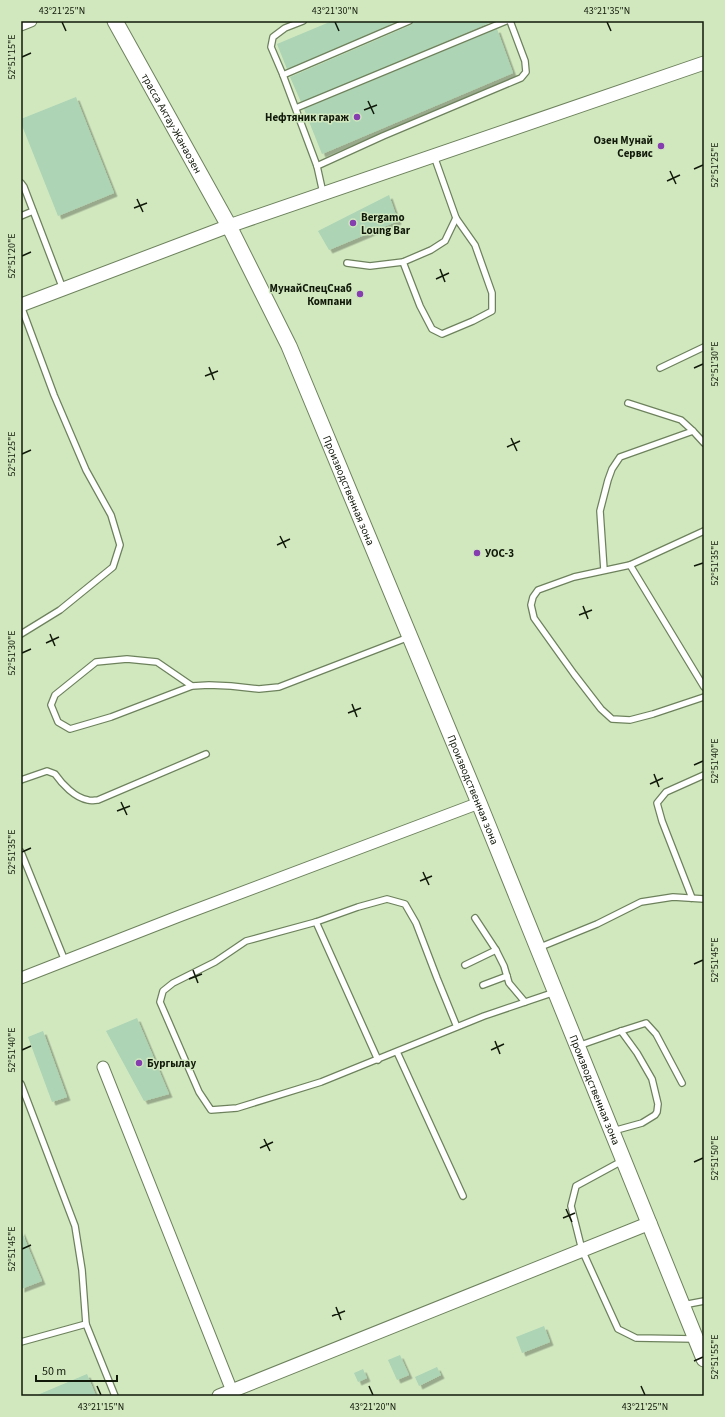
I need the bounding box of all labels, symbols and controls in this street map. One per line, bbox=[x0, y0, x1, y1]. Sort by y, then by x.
text: 43°21'25"N bbox=[39, 4, 85, 18]
text: 43°21'30"N bbox=[312, 4, 358, 18]
text: 43°21'35"N bbox=[584, 4, 630, 18]
text: 52°51'15"E bbox=[5, 34, 19, 80]
street label: трасса Актау-Жанаозен bbox=[138, 70, 206, 176]
place label: Нефтяник гараж bbox=[265, 110, 350, 125]
marker: Нефтяник гараж bbox=[352, 112, 362, 122]
place label: Озен Мунай Сервис bbox=[593, 133, 653, 161]
marker: Озен Мунай Сервис bbox=[656, 141, 666, 151]
text: 52°51'25"E bbox=[708, 142, 722, 188]
place label: Bergamo Loung Bar bbox=[361, 210, 411, 238]
marker: Bergamo Loung Bar bbox=[348, 218, 358, 228]
text: 52°51'20"E bbox=[5, 233, 19, 279]
place label: МунайСпецСнаб Компани bbox=[270, 281, 352, 309]
marker: МунайСпецСнаб Компани bbox=[355, 289, 365, 299]
text: 52°51'30"E bbox=[708, 341, 722, 387]
text: 52°51'25"E bbox=[5, 431, 19, 477]
street label: Производственная зона bbox=[320, 433, 378, 547]
text: 52°51'35"E bbox=[708, 540, 722, 586]
place label: УОС-3 bbox=[485, 546, 514, 561]
marker: УОС-3 bbox=[472, 548, 482, 558]
text: 52°51'30"E bbox=[5, 630, 19, 676]
street label: Производственная зона bbox=[444, 732, 502, 847]
text: 52°51'40"E bbox=[708, 738, 722, 784]
text: 52°51'35"E bbox=[5, 829, 19, 875]
text: 52°51'45"E bbox=[708, 937, 722, 983]
text: 52°51'40"E bbox=[5, 1027, 19, 1073]
street label: Производственная зона bbox=[566, 1033, 624, 1147]
place label: Бургылау bbox=[147, 1056, 196, 1071]
marker: Бургылау bbox=[134, 1058, 144, 1068]
text: 52°51'50"E bbox=[708, 1135, 722, 1181]
text: 52°51'45"E bbox=[5, 1226, 19, 1272]
text: 52°51'55"E bbox=[708, 1334, 722, 1380]
scale bar bbox=[36, 1357, 117, 1383]
text: 50 m bbox=[42, 1363, 66, 1380]
text: 43°21'15"N bbox=[78, 1400, 124, 1414]
text: 43°21'20"N bbox=[350, 1400, 396, 1414]
text: 43°21'25"N bbox=[622, 1400, 668, 1414]

